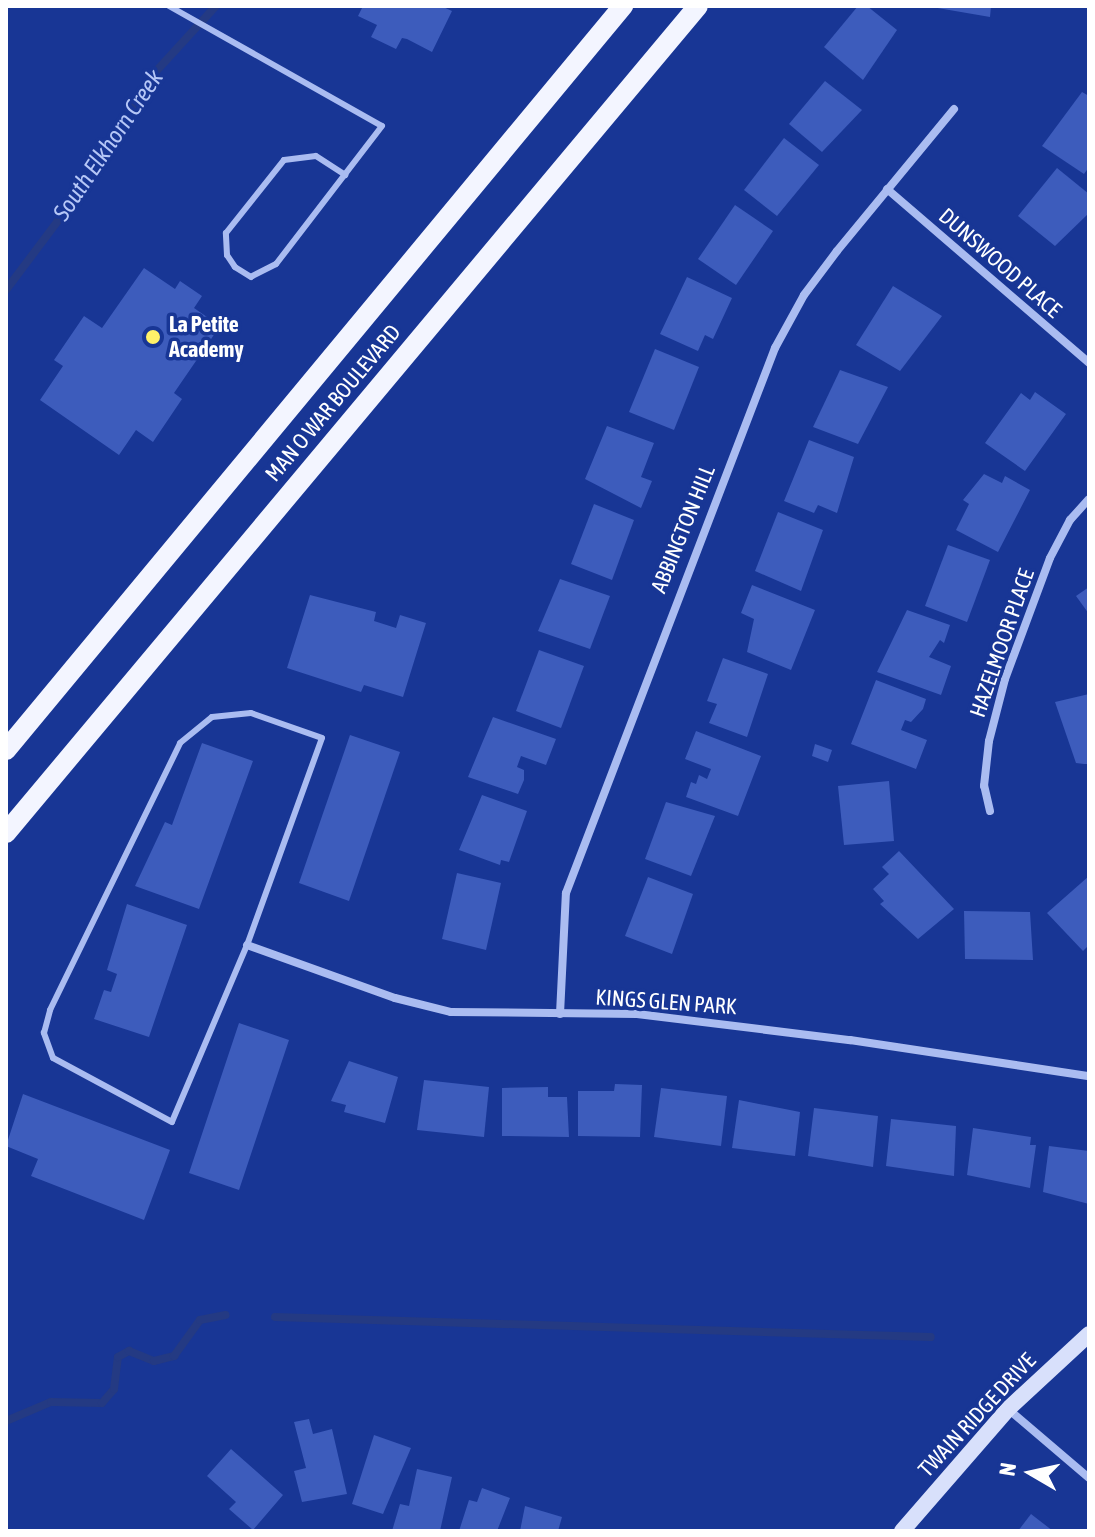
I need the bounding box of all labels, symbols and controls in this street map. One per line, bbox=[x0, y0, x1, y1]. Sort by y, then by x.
water label: South Elkhorn Creek bbox=[47, 64, 169, 226]
street label: DUNSWOOD PLACE bbox=[933, 203, 1067, 323]
place label: La Petite Academy bbox=[169, 311, 243, 362]
street label: MAN O WAR BOULEVARD bbox=[260, 319, 406, 487]
marker: La Petite Academy bbox=[144, 328, 162, 346]
street label: ABBINGTON HILL bbox=[645, 461, 721, 597]
street label: HAZELMOOR PLACE bbox=[964, 565, 1040, 721]
street label: KINGS GLEN PARK bbox=[595, 984, 737, 1020]
street label: TWAIN RIDGE DRIVE bbox=[913, 1348, 1041, 1482]
north arrow bbox=[991, 1433, 1071, 1513]

